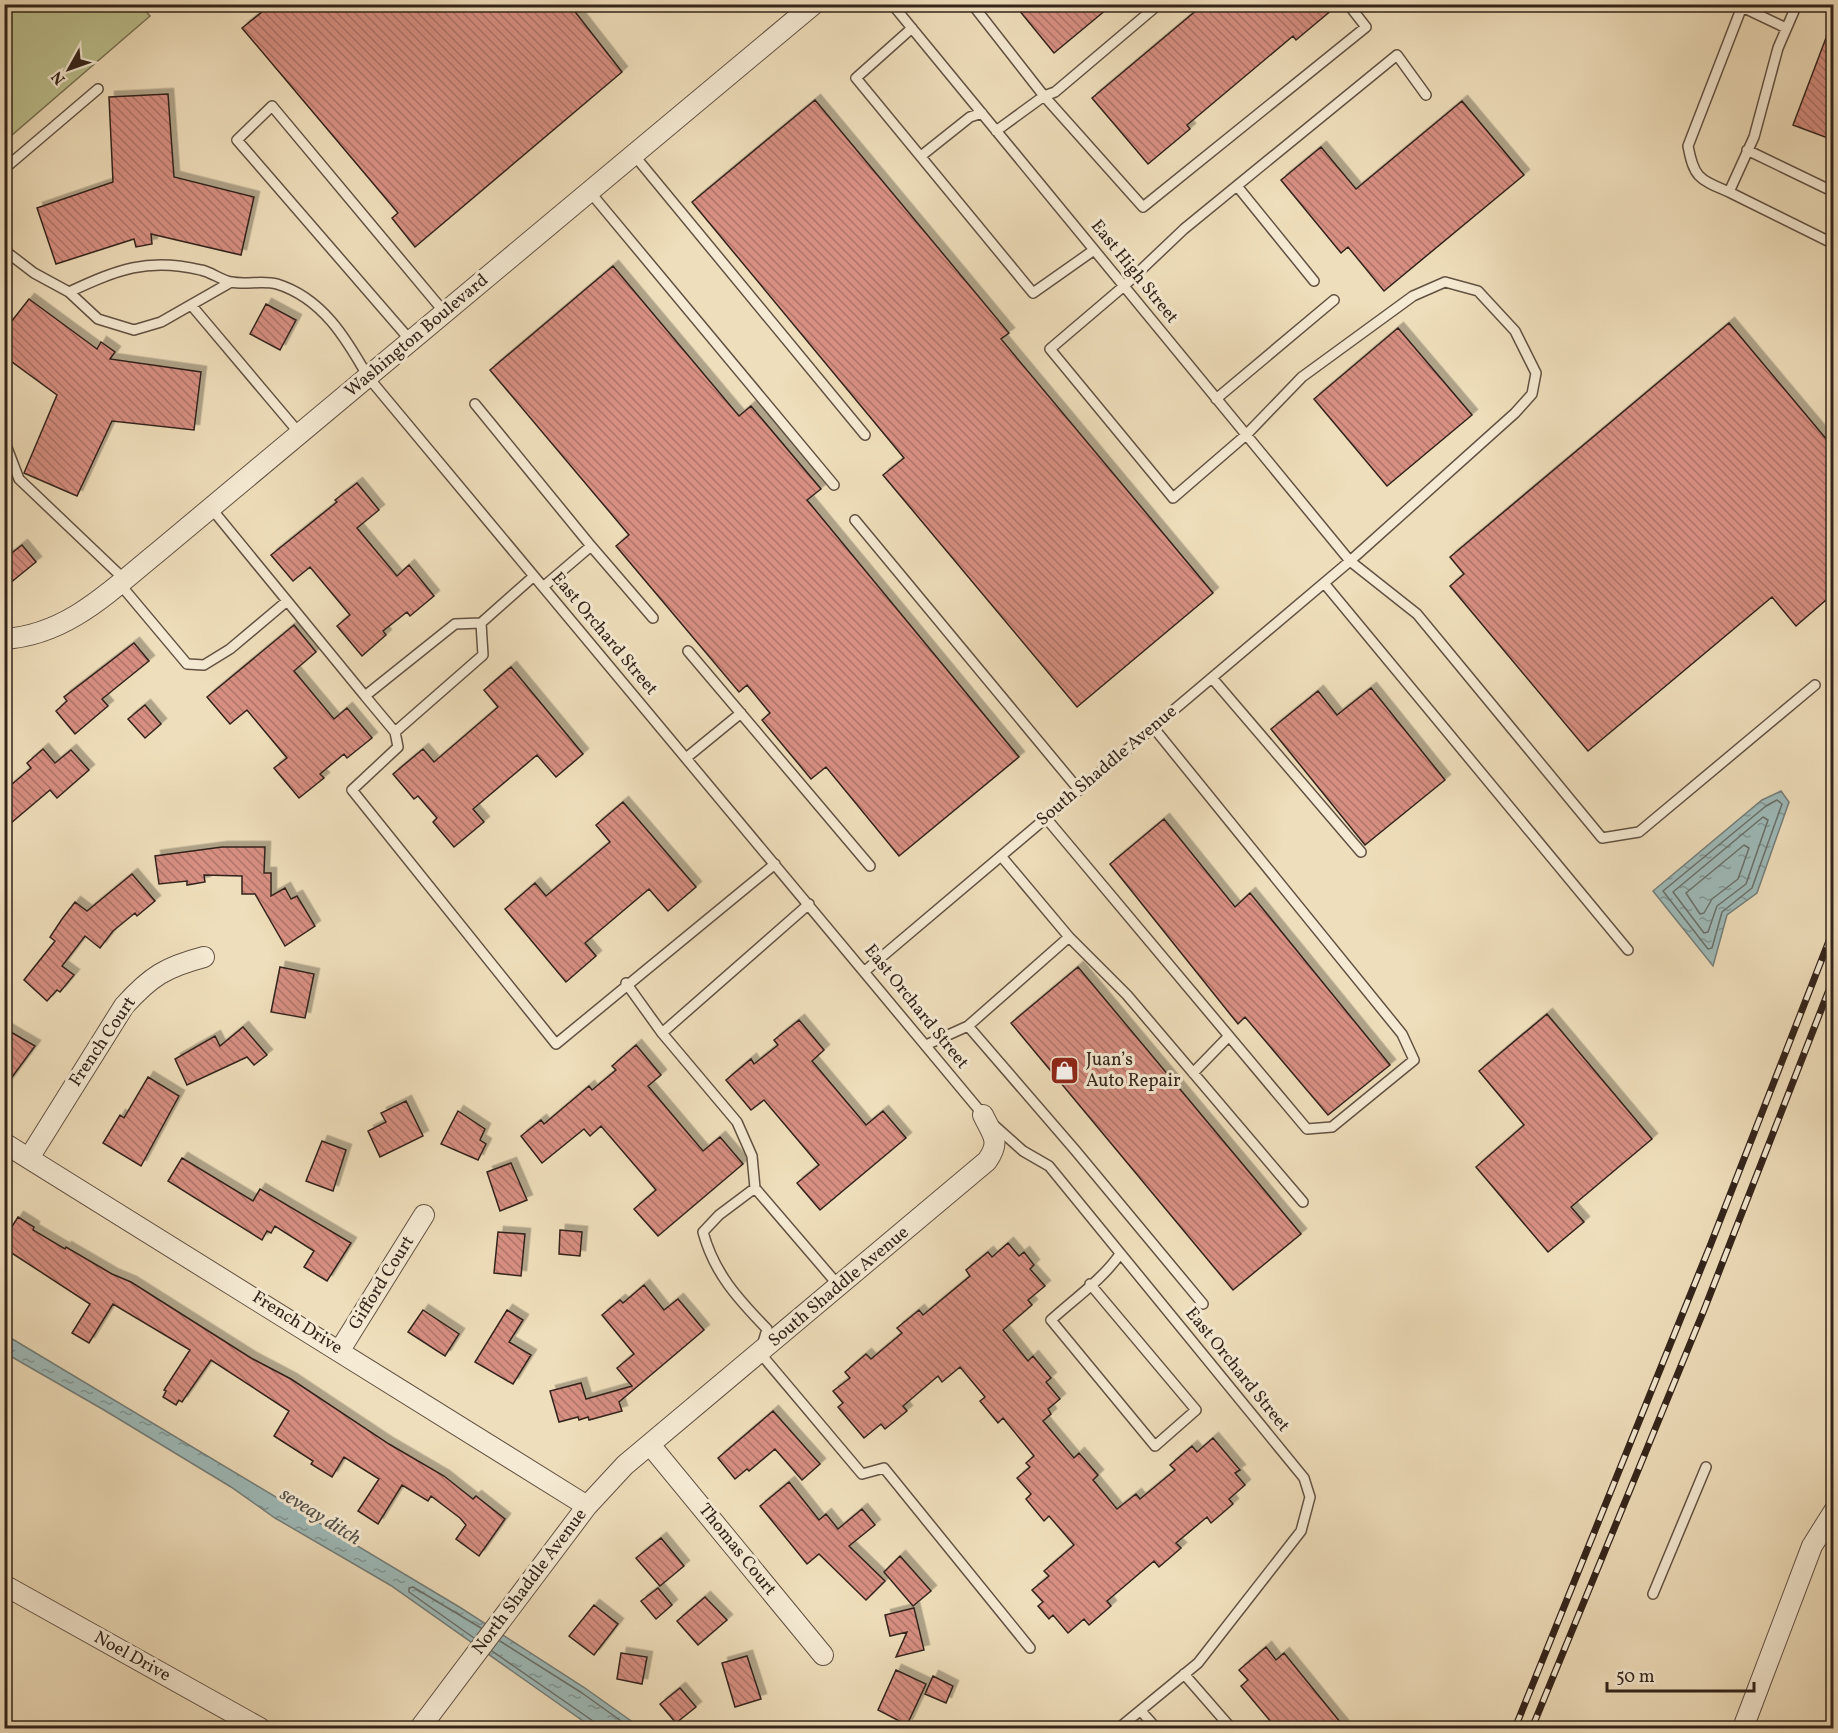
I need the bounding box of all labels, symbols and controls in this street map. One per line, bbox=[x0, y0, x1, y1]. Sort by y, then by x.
north arrow bbox=[39, 39, 99, 99]
text: N bbox=[47, 66, 71, 89]
street label: East High Street bbox=[1084, 215, 1184, 329]
street label: Washington Boulevard bbox=[340, 268, 494, 404]
street label: East Orchard Street bbox=[545, 567, 663, 701]
street label: South Shaddle Avenue bbox=[1031, 700, 1183, 832]
street label: East Orchard Street bbox=[858, 939, 974, 1075]
street label: French Court bbox=[64, 992, 142, 1092]
place label: Juan’s Auto Repair bbox=[1086, 1048, 1181, 1094]
shop icon: Juan’s Auto Repair bbox=[1049, 1054, 1081, 1086]
street label: South Shaddle Avenue bbox=[763, 1221, 915, 1353]
street label: Gifford Court bbox=[343, 1231, 421, 1335]
street label: French Drive bbox=[247, 1285, 347, 1361]
street label: East Orchard Street bbox=[1179, 1302, 1295, 1438]
water label: seveay ditch bbox=[274, 1481, 366, 1553]
street label: Thomas Court bbox=[692, 1499, 782, 1601]
street label: North Shaddle Avenue bbox=[467, 1504, 593, 1660]
street label: Noel Drive bbox=[89, 1626, 175, 1688]
scale bar bbox=[1607, 1655, 1754, 1693]
text: 50 m bbox=[1616, 1665, 1655, 1690]

